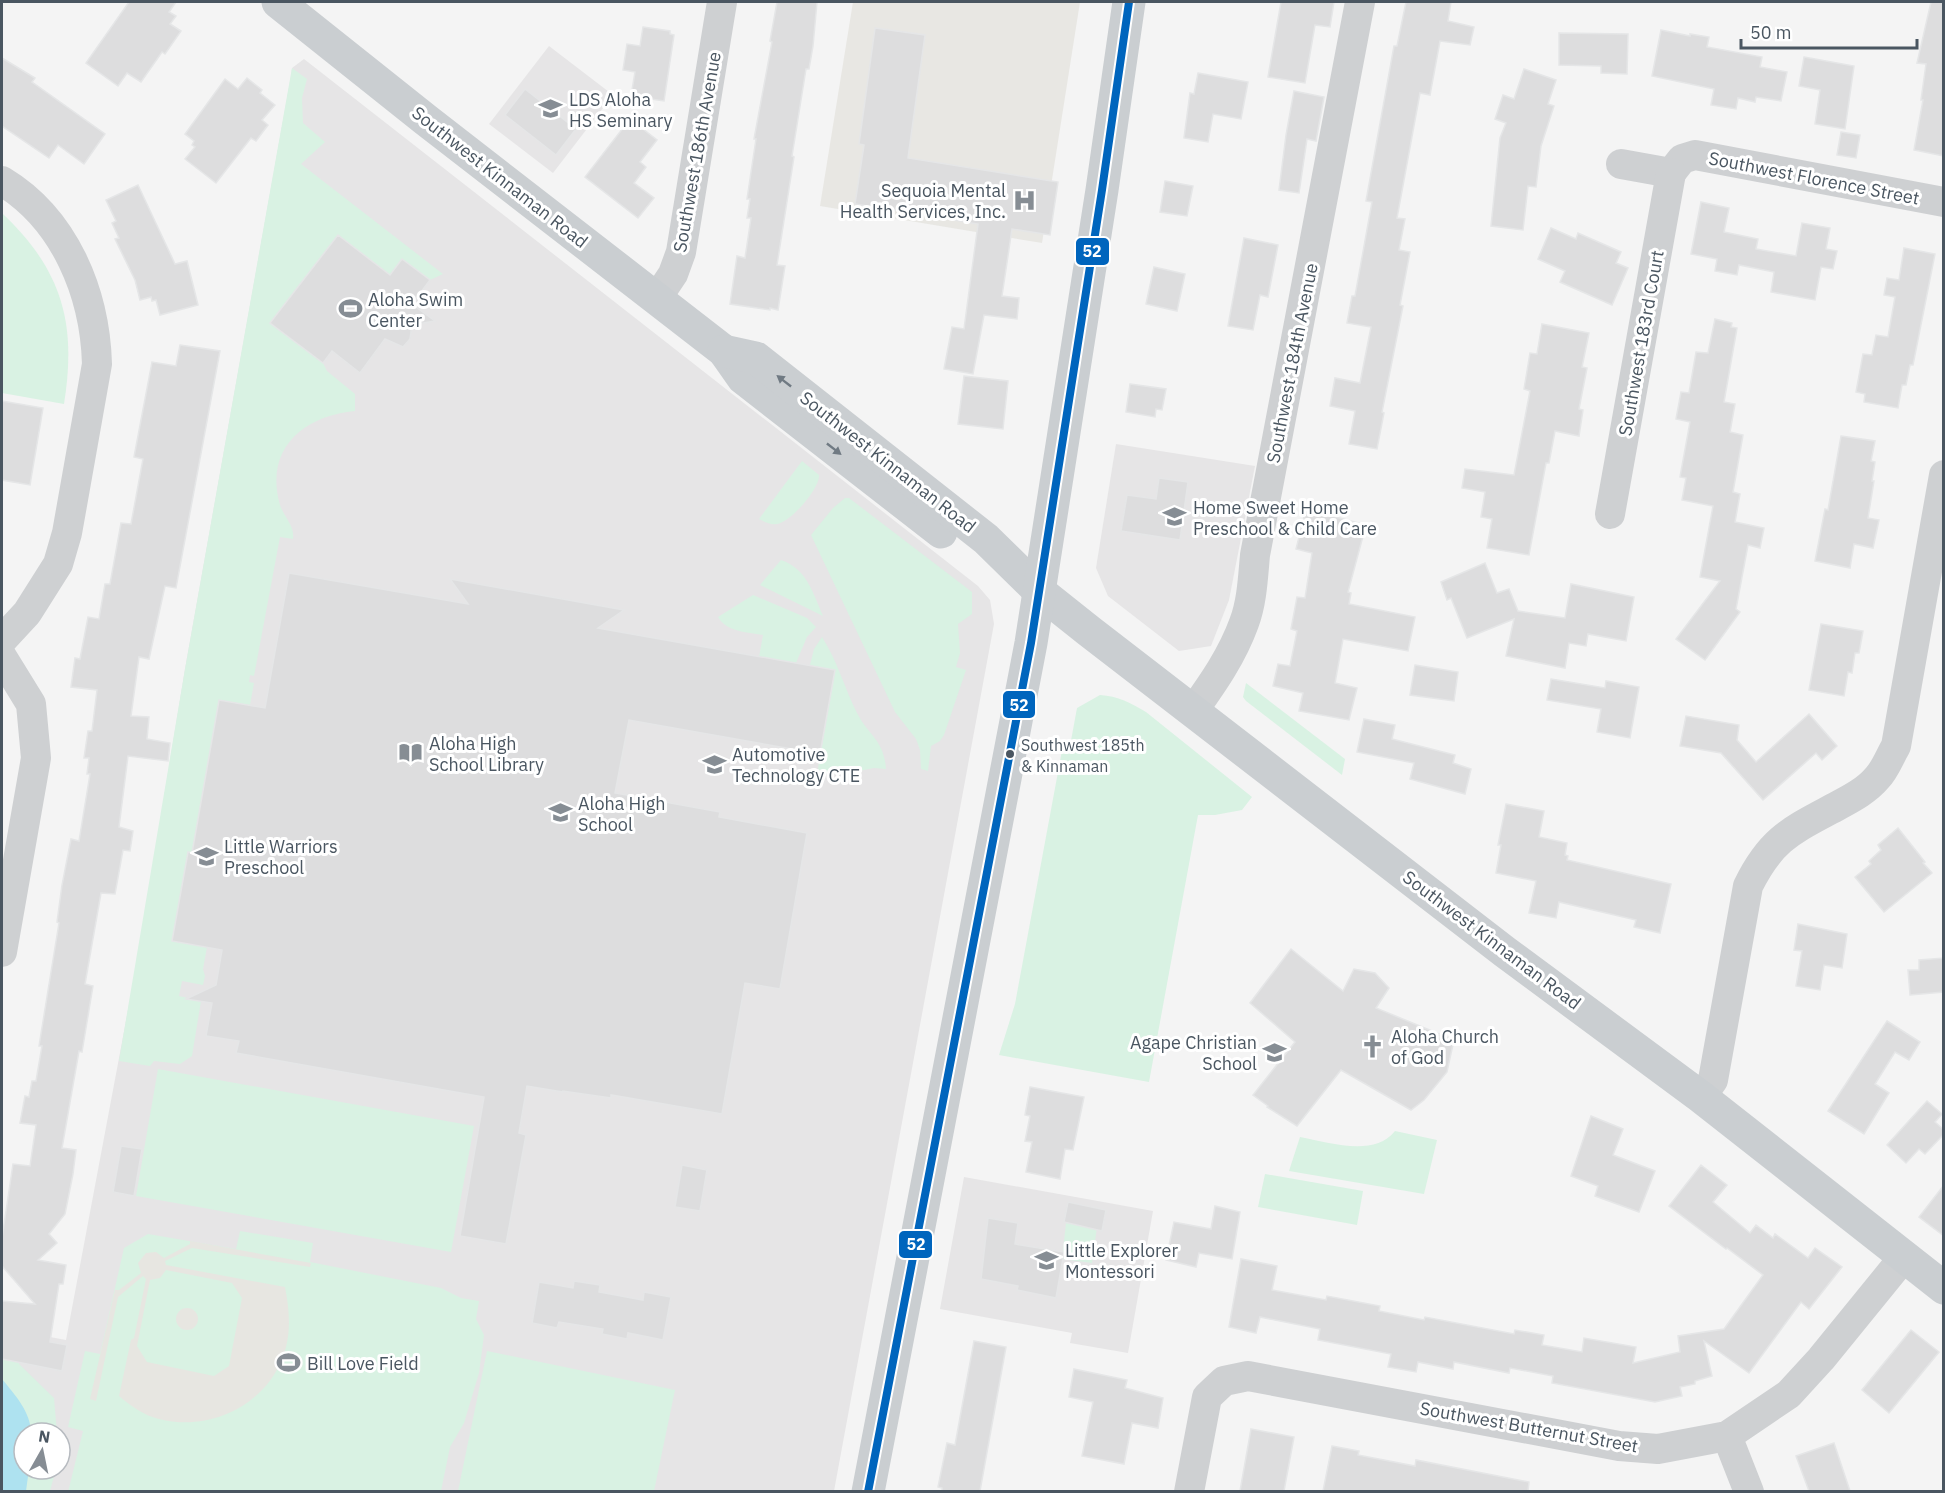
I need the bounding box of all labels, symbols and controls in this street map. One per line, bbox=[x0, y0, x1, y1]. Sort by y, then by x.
scale bar bbox=[1741, 12, 1916, 50]
text: 50 m bbox=[1750, 21, 1792, 44]
street label: Southwest 186th Avenue bbox=[668, 50, 726, 254]
place label: LDS Aloha HS Seminary bbox=[569, 88, 673, 132]
school or university icon: LDS Aloha HS Seminary bbox=[538, 96, 564, 122]
street label: Southwest Kinnaman Road bbox=[407, 101, 593, 253]
street label: Southwest Florence Street bbox=[1707, 146, 1921, 210]
place label: Sequoia Mental Health Services, Inc. bbox=[840, 179, 1006, 223]
hospital icon: Sequoia Mental Health Services, Inc. bbox=[1011, 187, 1037, 213]
line badge: 52 bbox=[1075, 237, 1110, 266]
text: 52 bbox=[1082, 241, 1102, 261]
street label: Southwest 183rd Court bbox=[1613, 248, 1669, 438]
street label: Southwest 184th Avenue bbox=[1261, 261, 1323, 465]
place label: Aloha Swim Center bbox=[368, 288, 463, 332]
sports icon: Aloha Swim Center bbox=[337, 296, 363, 322]
one-way arrow bbox=[777, 375, 792, 387]
street label: Southwest Kinnaman Road bbox=[795, 386, 981, 538]
one-way arrow bbox=[826, 443, 842, 456]
place label: Home Sweet Home Preschool & Child Care bbox=[1193, 496, 1377, 540]
school or university icon: Home Sweet Home Preschool & Child Care bbox=[1162, 504, 1188, 530]
line badge: 52 bbox=[1002, 690, 1036, 719]
text: 52 bbox=[1009, 695, 1029, 715]
place label: Aloha High School Library bbox=[429, 732, 544, 776]
place label: Southwest 185th & Kinnaman bbox=[1021, 735, 1145, 776]
library icon: Aloha High School Library bbox=[398, 740, 424, 766]
place label: Automotive Technology CTE bbox=[732, 743, 860, 787]
marker: Southwest 185th & Kinnaman bbox=[1004, 748, 1016, 760]
school or university icon: Automotive Technology CTE bbox=[701, 751, 727, 777]
place label: Aloha High School bbox=[578, 792, 666, 836]
school or university icon: Aloha High School bbox=[547, 800, 573, 826]
place label: Little Warriors Preschool bbox=[224, 835, 338, 879]
school or university icon: Little Warriors Preschool bbox=[193, 843, 219, 869]
street label: Southwest Kinnaman Road bbox=[1398, 865, 1586, 1015]
place label: Aloha Church of God bbox=[1391, 1025, 1499, 1069]
place label: Agape Christian School bbox=[1130, 1031, 1257, 1075]
church icon: Aloha Church of God bbox=[1360, 1033, 1386, 1059]
school or university icon: Agape Christian School bbox=[1262, 1039, 1288, 1065]
line badge: 52 bbox=[898, 1230, 933, 1259]
text: 52 bbox=[906, 1234, 926, 1254]
place label: Little Explorer Montessori bbox=[1065, 1239, 1178, 1283]
school or university icon: Little Explorer Montessori bbox=[1034, 1247, 1060, 1273]
sports icon: Bill Love Field bbox=[276, 1350, 302, 1376]
place label: Bill Love Field bbox=[307, 1352, 419, 1375]
street label: Southwest Butternut Street bbox=[1418, 1396, 1640, 1458]
north arrow bbox=[12, 1421, 72, 1481]
text: N bbox=[37, 1425, 52, 1447]

